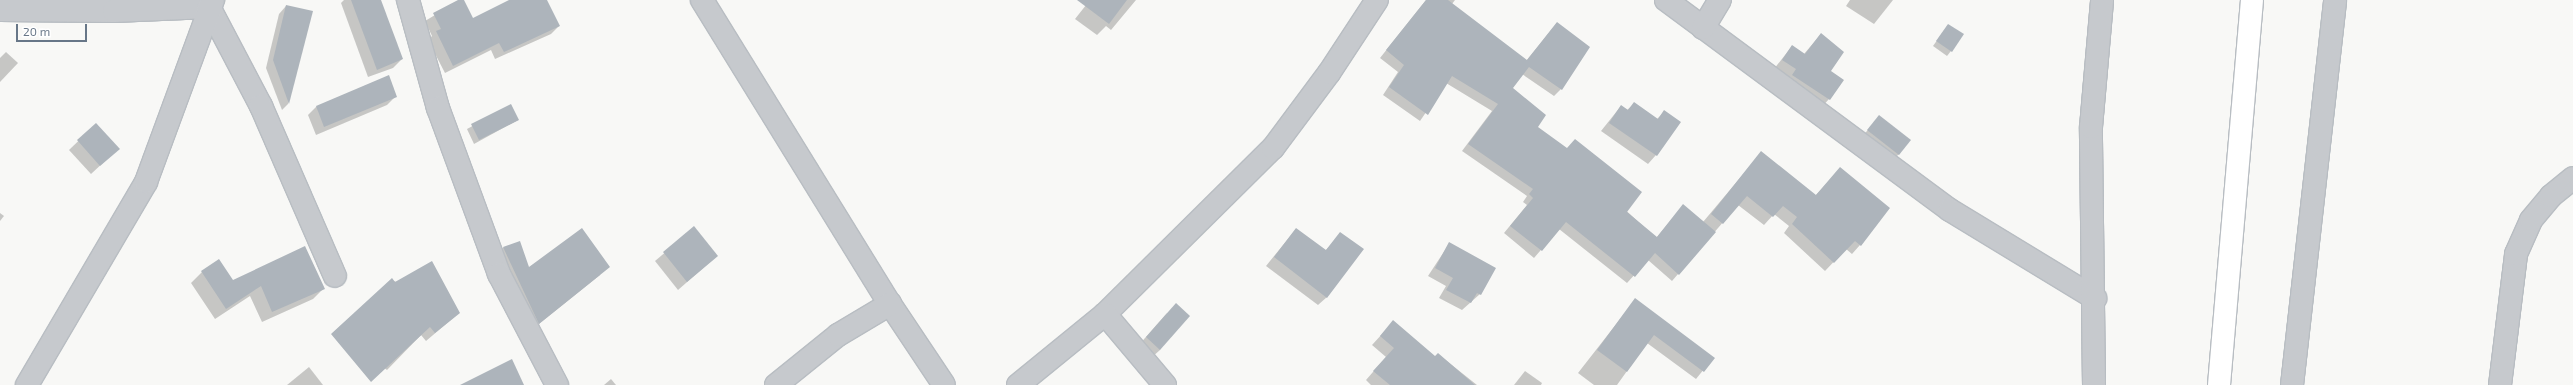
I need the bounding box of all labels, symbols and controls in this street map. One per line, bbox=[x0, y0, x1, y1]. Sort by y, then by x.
scale bar bbox=[18, 16, 89, 42]
text: 20 m bbox=[23, 24, 50, 38]

